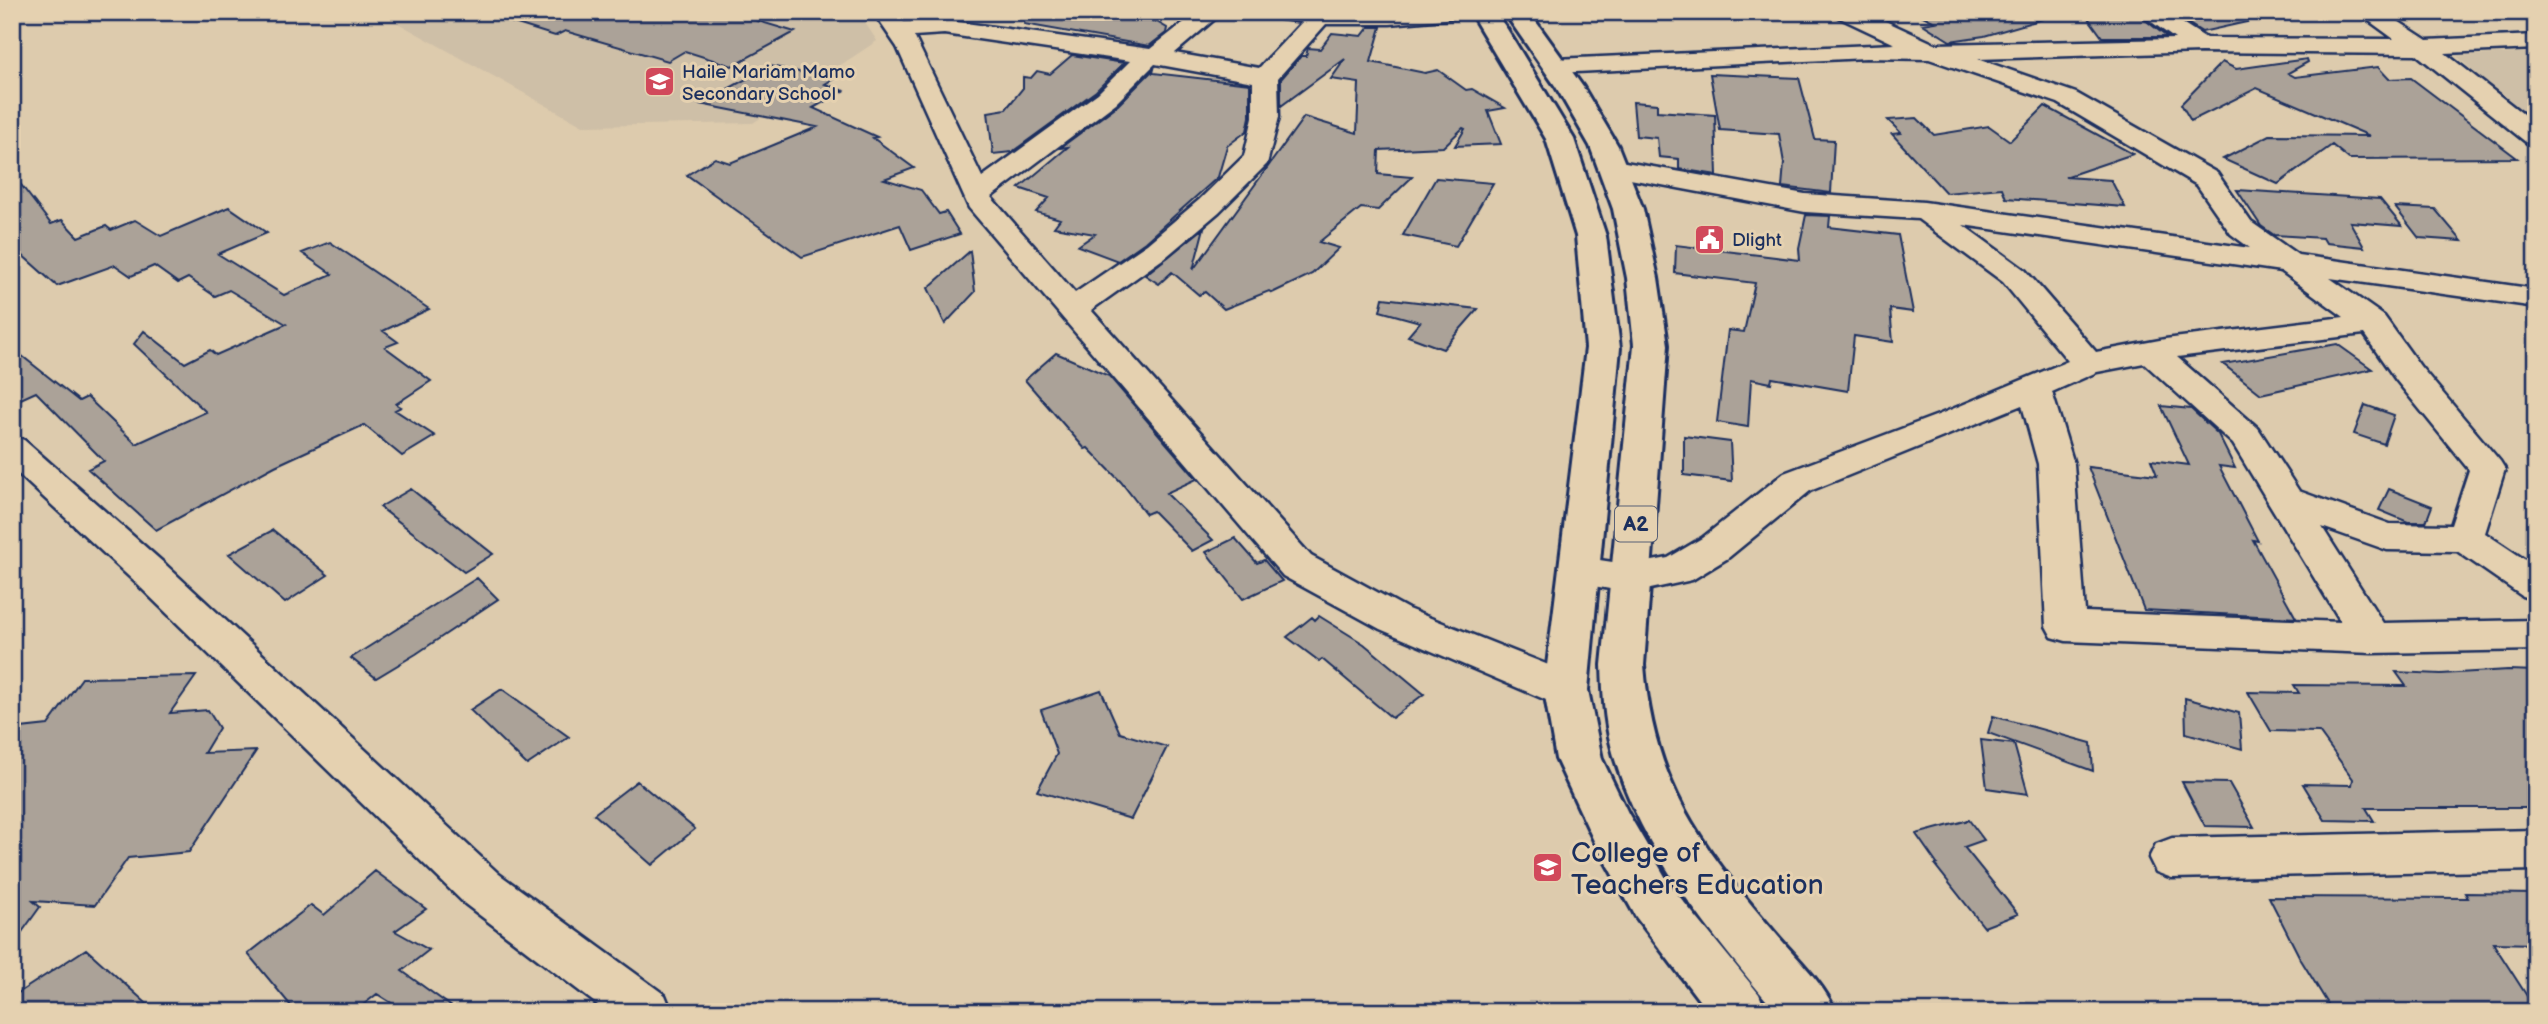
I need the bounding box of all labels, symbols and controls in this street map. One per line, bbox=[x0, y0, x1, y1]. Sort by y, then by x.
place label: Haile Mariam Mamo Secondary School bbox=[682, 61, 855, 106]
school or university icon: Haile Mariam Mamo Secondary School bbox=[642, 65, 676, 99]
public building icon: Dlight bbox=[1692, 222, 1726, 256]
place label: Dlight bbox=[1732, 229, 1782, 252]
road number: A2 bbox=[1615, 506, 1657, 542]
place label: College of Teachers Education bbox=[1571, 837, 1824, 902]
school or university icon: College of Teachers Education bbox=[1531, 851, 1565, 885]

